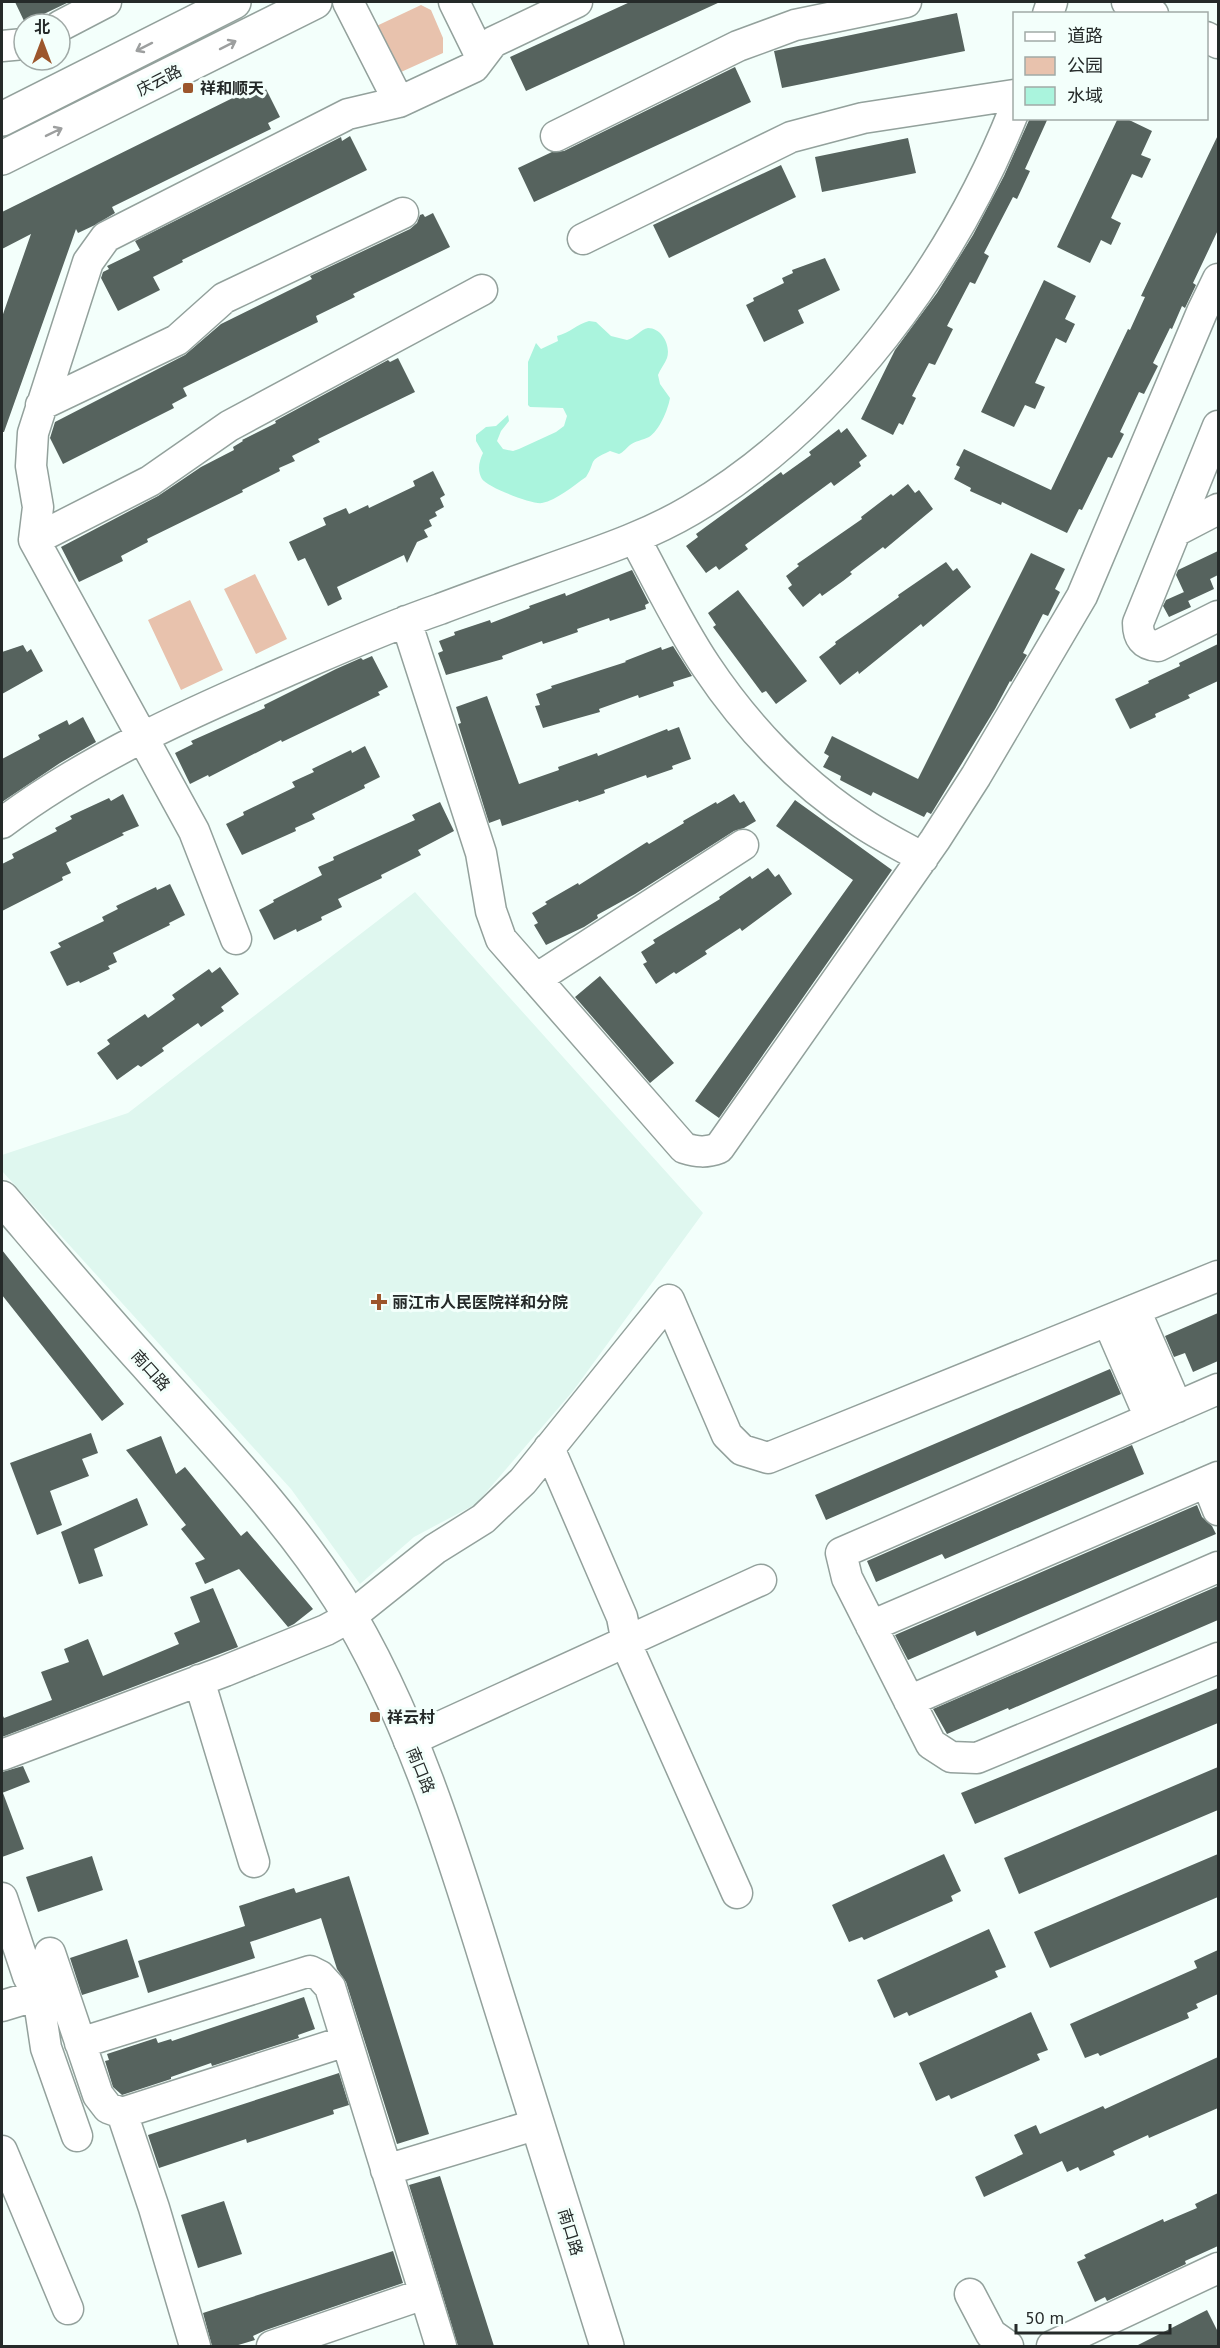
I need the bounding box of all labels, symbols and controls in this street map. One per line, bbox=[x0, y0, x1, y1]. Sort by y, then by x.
north arrow bbox=[12, 12, 72, 72]
legend bbox=[1013, 12, 1208, 120]
text: 北 bbox=[34, 17, 50, 37]
text: 道路 bbox=[1067, 24, 1103, 47]
one-way arrow bbox=[219, 39, 237, 50]
one-way arrow bbox=[135, 41, 153, 53]
text: 公园 bbox=[1067, 54, 1103, 77]
street label: 庆云路 bbox=[133, 60, 185, 100]
place label: 祥和顺天 bbox=[200, 78, 264, 98]
marker: 祥和顺天 bbox=[181, 81, 195, 95]
text: 水域 bbox=[1067, 84, 1103, 107]
one-way arrow bbox=[45, 126, 63, 138]
place label: 丽江市人民医院祥和分院 bbox=[392, 1292, 568, 1312]
marker: 丽江市人民医院祥和分院 bbox=[370, 1293, 388, 1311]
street label: 南口路 bbox=[128, 1345, 174, 1395]
place label: 祥云村 bbox=[387, 1707, 435, 1727]
marker: 祥云村 bbox=[368, 1710, 382, 1724]
street label: 南口路 bbox=[403, 1744, 439, 1796]
street label: 南口路 bbox=[554, 2206, 588, 2258]
scale bar bbox=[1016, 2297, 1170, 2335]
text: 50 m bbox=[1025, 2306, 1064, 2329]

